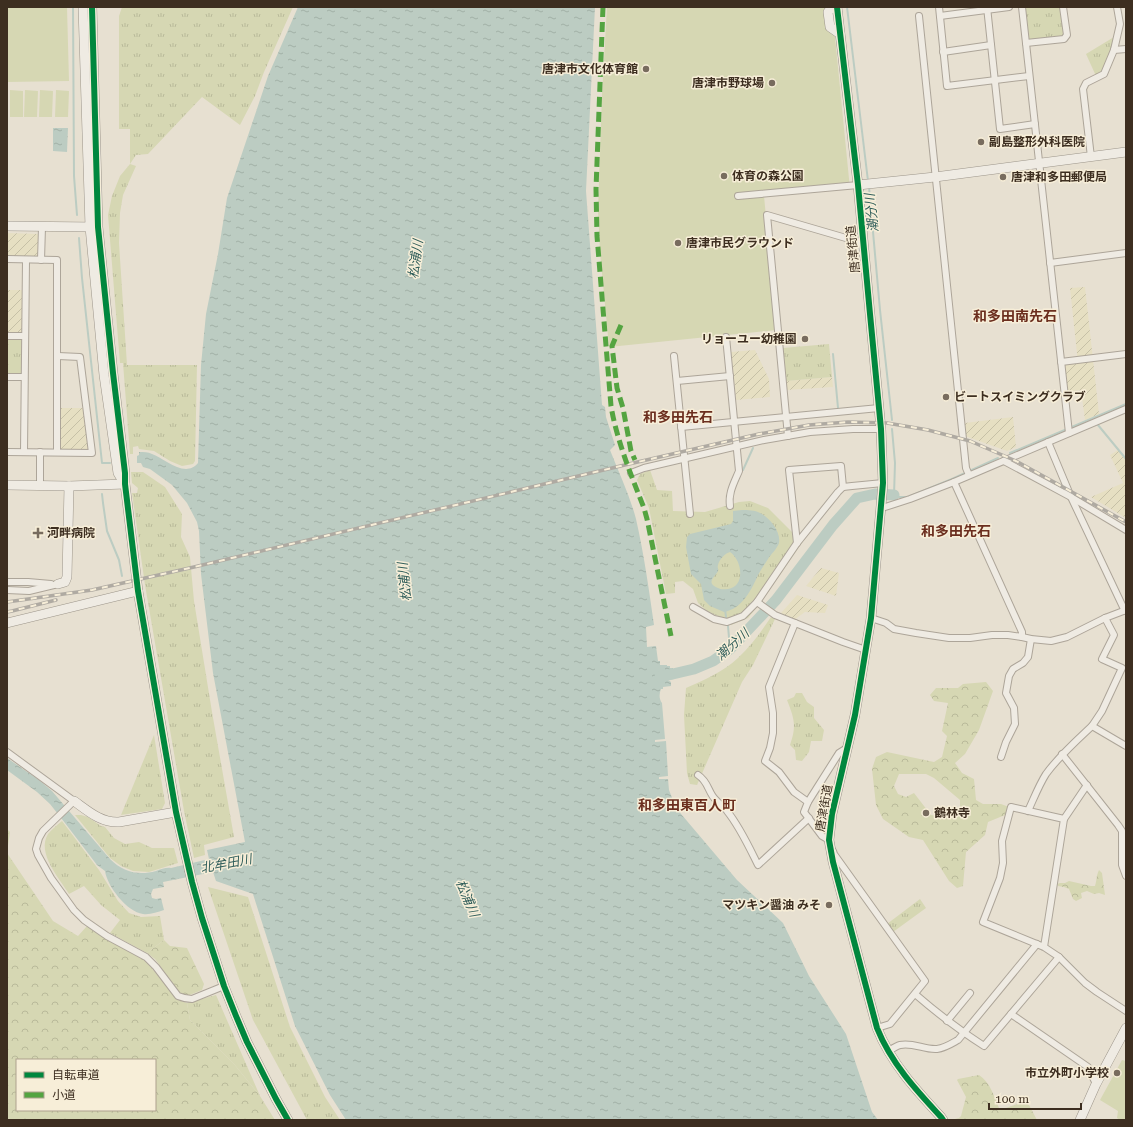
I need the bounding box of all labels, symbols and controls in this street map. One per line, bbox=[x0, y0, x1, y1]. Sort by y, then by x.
place label: 唐津市文化体育館 bbox=[542, 62, 638, 76]
marker: 唐津市文化体育館 bbox=[641, 64, 651, 74]
place label: 唐津市野球場 bbox=[692, 76, 764, 90]
marker: 唐津市野球場 bbox=[767, 78, 777, 88]
place label: 副島整形外科医院 bbox=[989, 135, 1085, 149]
marker: 副島整形外科医院 bbox=[976, 137, 986, 147]
place label: 体育の森公園 bbox=[732, 169, 804, 183]
place label: 唐津和多田郵便局 bbox=[1011, 170, 1107, 184]
marker: 体育の森公園 bbox=[719, 171, 729, 181]
marker: 唐津和多田郵便局 bbox=[998, 172, 1008, 182]
water label: 潮分川 bbox=[862, 191, 881, 233]
street label: 唐津街道 bbox=[844, 224, 862, 274]
place label: 唐津市民グラウンド bbox=[686, 236, 794, 250]
water label: 松浦川 bbox=[405, 237, 426, 279]
marker: 唐津市民グラウンド bbox=[673, 238, 683, 248]
district label: 和多田南先石 bbox=[973, 308, 1057, 324]
place label: リョーユー幼稚園 bbox=[701, 332, 797, 346]
marker: リョーユー幼稚園 bbox=[800, 334, 810, 344]
place label: ビートスイミングクラブ bbox=[954, 390, 1086, 404]
marker: ビートスイミングクラブ bbox=[941, 392, 951, 402]
district label: 和多田先石 bbox=[643, 409, 713, 425]
district label: 和多田先石 bbox=[921, 523, 991, 539]
place label: 河畔病院 bbox=[47, 526, 95, 540]
marker: 河畔病院 bbox=[32, 527, 44, 539]
water label: 松浦川 bbox=[395, 560, 414, 602]
water label: 潮分川 bbox=[713, 624, 753, 663]
street label: 唐津街道 bbox=[813, 783, 835, 833]
district label: 和多田東百人町 bbox=[638, 797, 736, 813]
place label: 鶴林寺 bbox=[934, 806, 970, 820]
marker: 鶴林寺 bbox=[921, 808, 931, 818]
water label: 北牟田川 bbox=[199, 851, 255, 876]
water label: 松浦川 bbox=[453, 877, 483, 921]
place label: マツキン醤油 みそ bbox=[722, 898, 821, 912]
marker: マツキン醤油 みそ bbox=[824, 900, 834, 910]
legend bbox=[16, 1059, 156, 1111]
place label: 市立外町小学校 bbox=[1025, 1066, 1109, 1080]
text: 自転車道 bbox=[52, 1068, 100, 1082]
marker: 市立外町小学校 bbox=[1112, 1068, 1122, 1078]
scale bar bbox=[989, 1085, 1081, 1111]
text: 小道 bbox=[52, 1088, 76, 1102]
text: 100 m bbox=[995, 1092, 1029, 1106]

